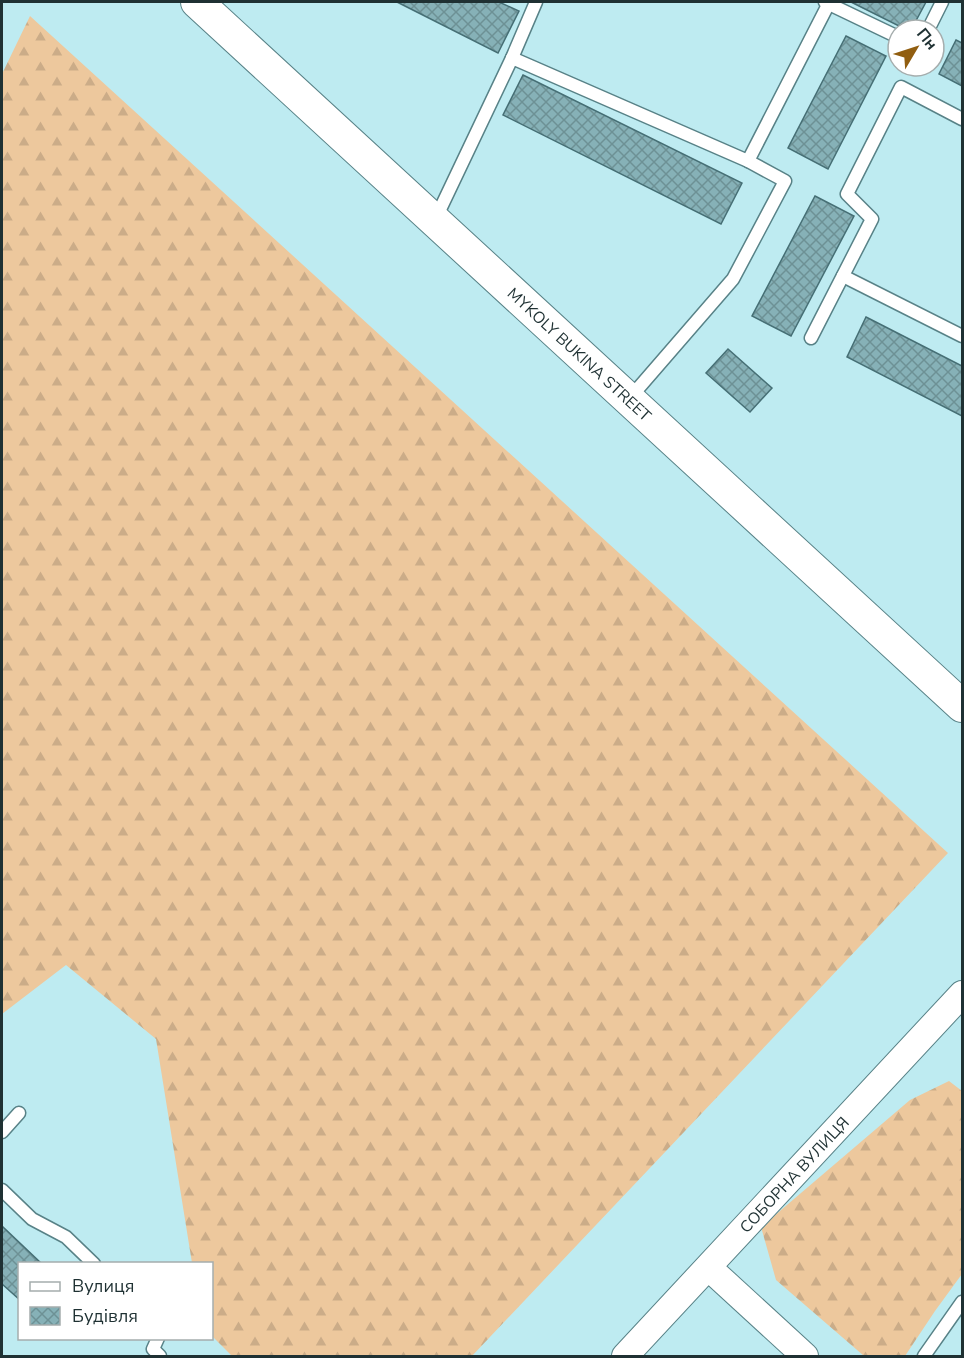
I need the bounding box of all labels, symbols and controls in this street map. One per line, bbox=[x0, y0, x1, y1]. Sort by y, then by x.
north arrow bbox=[886, 18, 946, 78]
text: Пн bbox=[911, 24, 942, 55]
street label: MYKOLY BUKINA STREET bbox=[502, 283, 656, 427]
street label: СОБОРНА ВУЛИЦЯ bbox=[735, 1112, 854, 1238]
legend bbox=[18, 1262, 213, 1340]
text: Вулиця bbox=[72, 1274, 134, 1298]
text: Будівля bbox=[72, 1304, 138, 1328]

